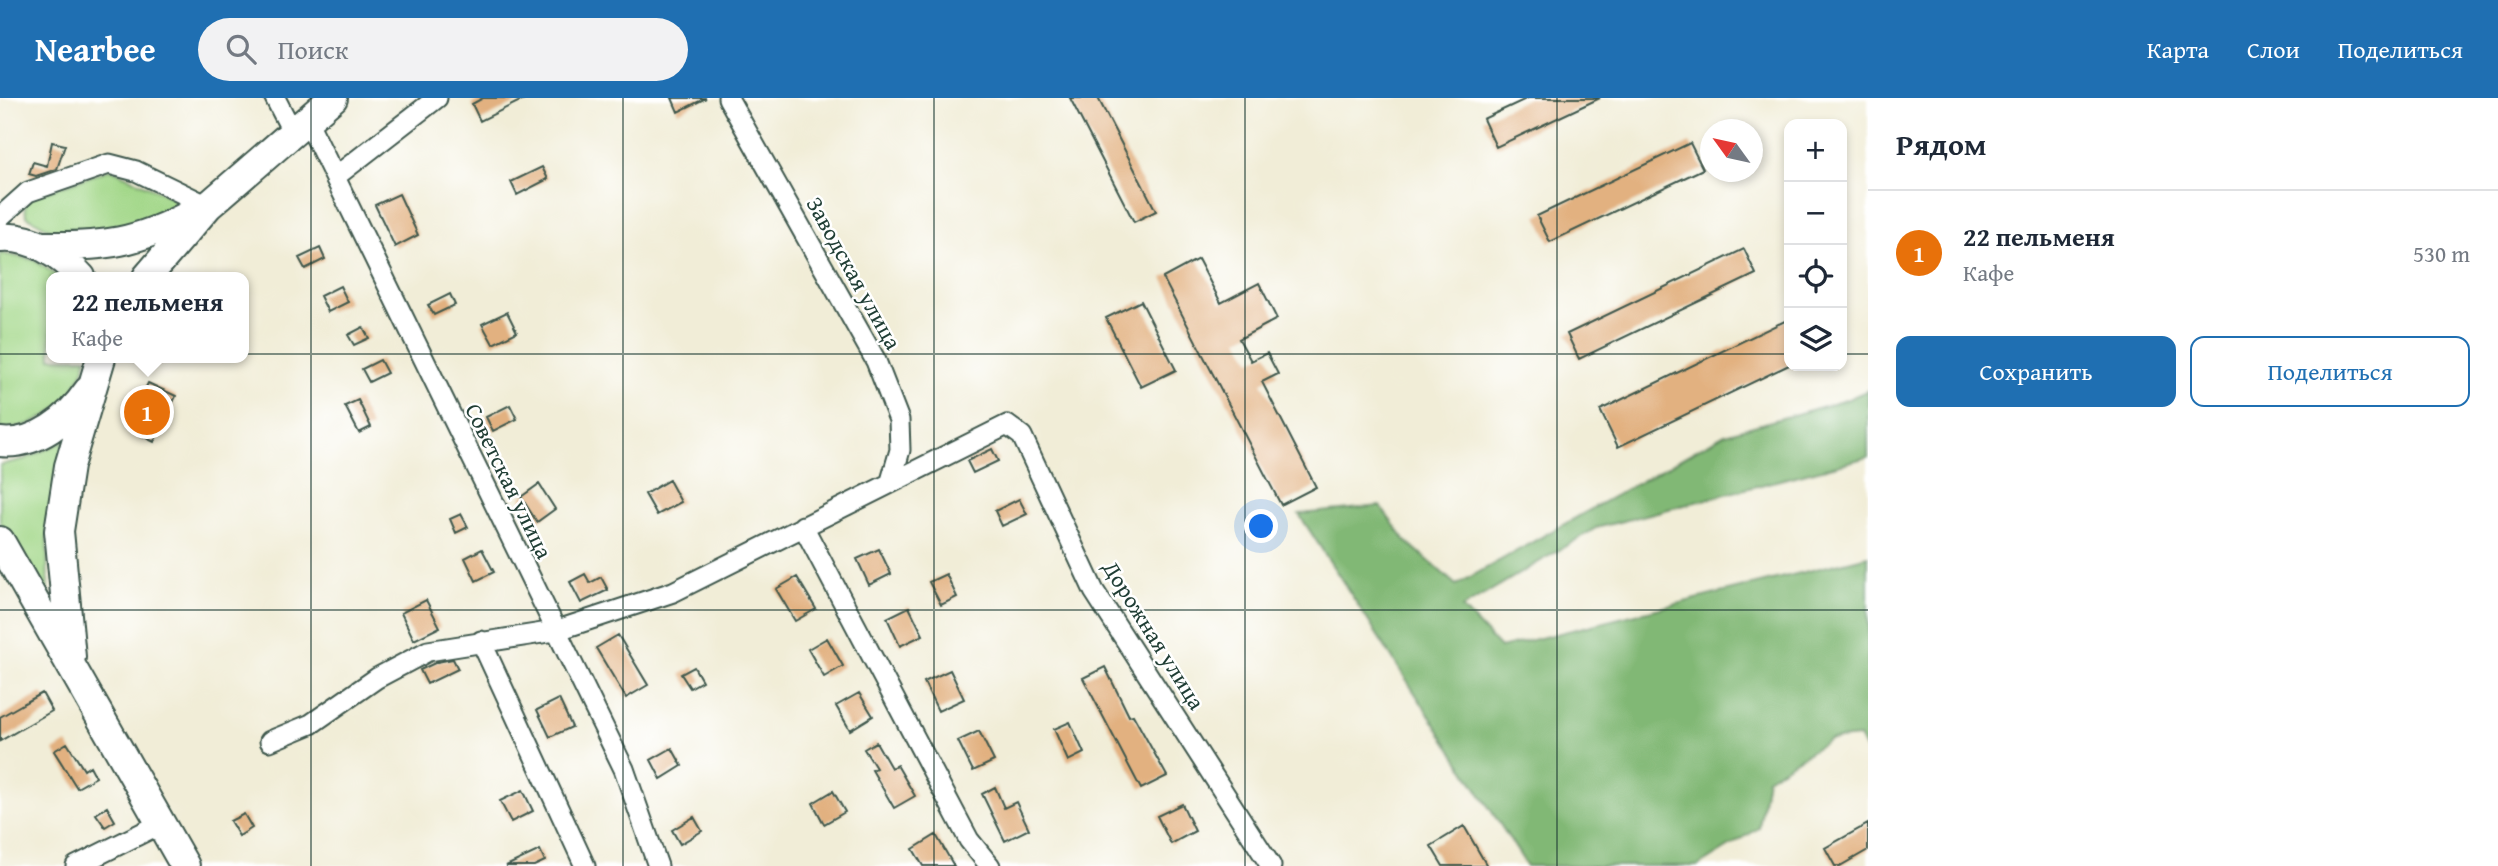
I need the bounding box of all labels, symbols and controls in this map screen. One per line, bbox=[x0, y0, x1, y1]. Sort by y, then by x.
search box bbox=[198, 18, 688, 81]
text: Nearbee bbox=[35, 25, 156, 73]
icon: search bbox=[222, 30, 260, 68]
text: Поиск bbox=[278, 30, 348, 69]
text: Карта bbox=[2147, 32, 2209, 67]
text: Слои bbox=[2247, 32, 2300, 67]
text: Поделиться bbox=[2338, 32, 2463, 67]
north arrow bbox=[1700, 119, 1763, 182]
map controls bbox=[1784, 119, 1847, 371]
button: + bbox=[1784, 119, 1847, 182]
text: Рядом bbox=[1896, 122, 1987, 166]
button: − bbox=[1784, 182, 1847, 245]
street label: Заводская улица bbox=[799, 190, 910, 355]
text: 22 пельменя bbox=[1963, 217, 2115, 256]
text: 1 bbox=[1913, 237, 1925, 270]
text: 530 m bbox=[2413, 237, 2470, 270]
button: locate bbox=[1784, 245, 1847, 308]
text: Кафе bbox=[1963, 256, 2014, 289]
popup bbox=[46, 272, 249, 363]
text: 22 пельменя bbox=[72, 282, 223, 321]
button: layers bbox=[1784, 308, 1847, 371]
text: Кафе bbox=[72, 321, 123, 354]
button: Сохранить bbox=[1896, 336, 2176, 407]
button: Поделиться bbox=[2190, 336, 2470, 407]
pin: 1 bbox=[124, 386, 170, 438]
street label: Советская улица bbox=[458, 397, 561, 564]
your location bbox=[1244, 509, 1278, 543]
street label: Дорожная улица bbox=[1095, 553, 1214, 716]

